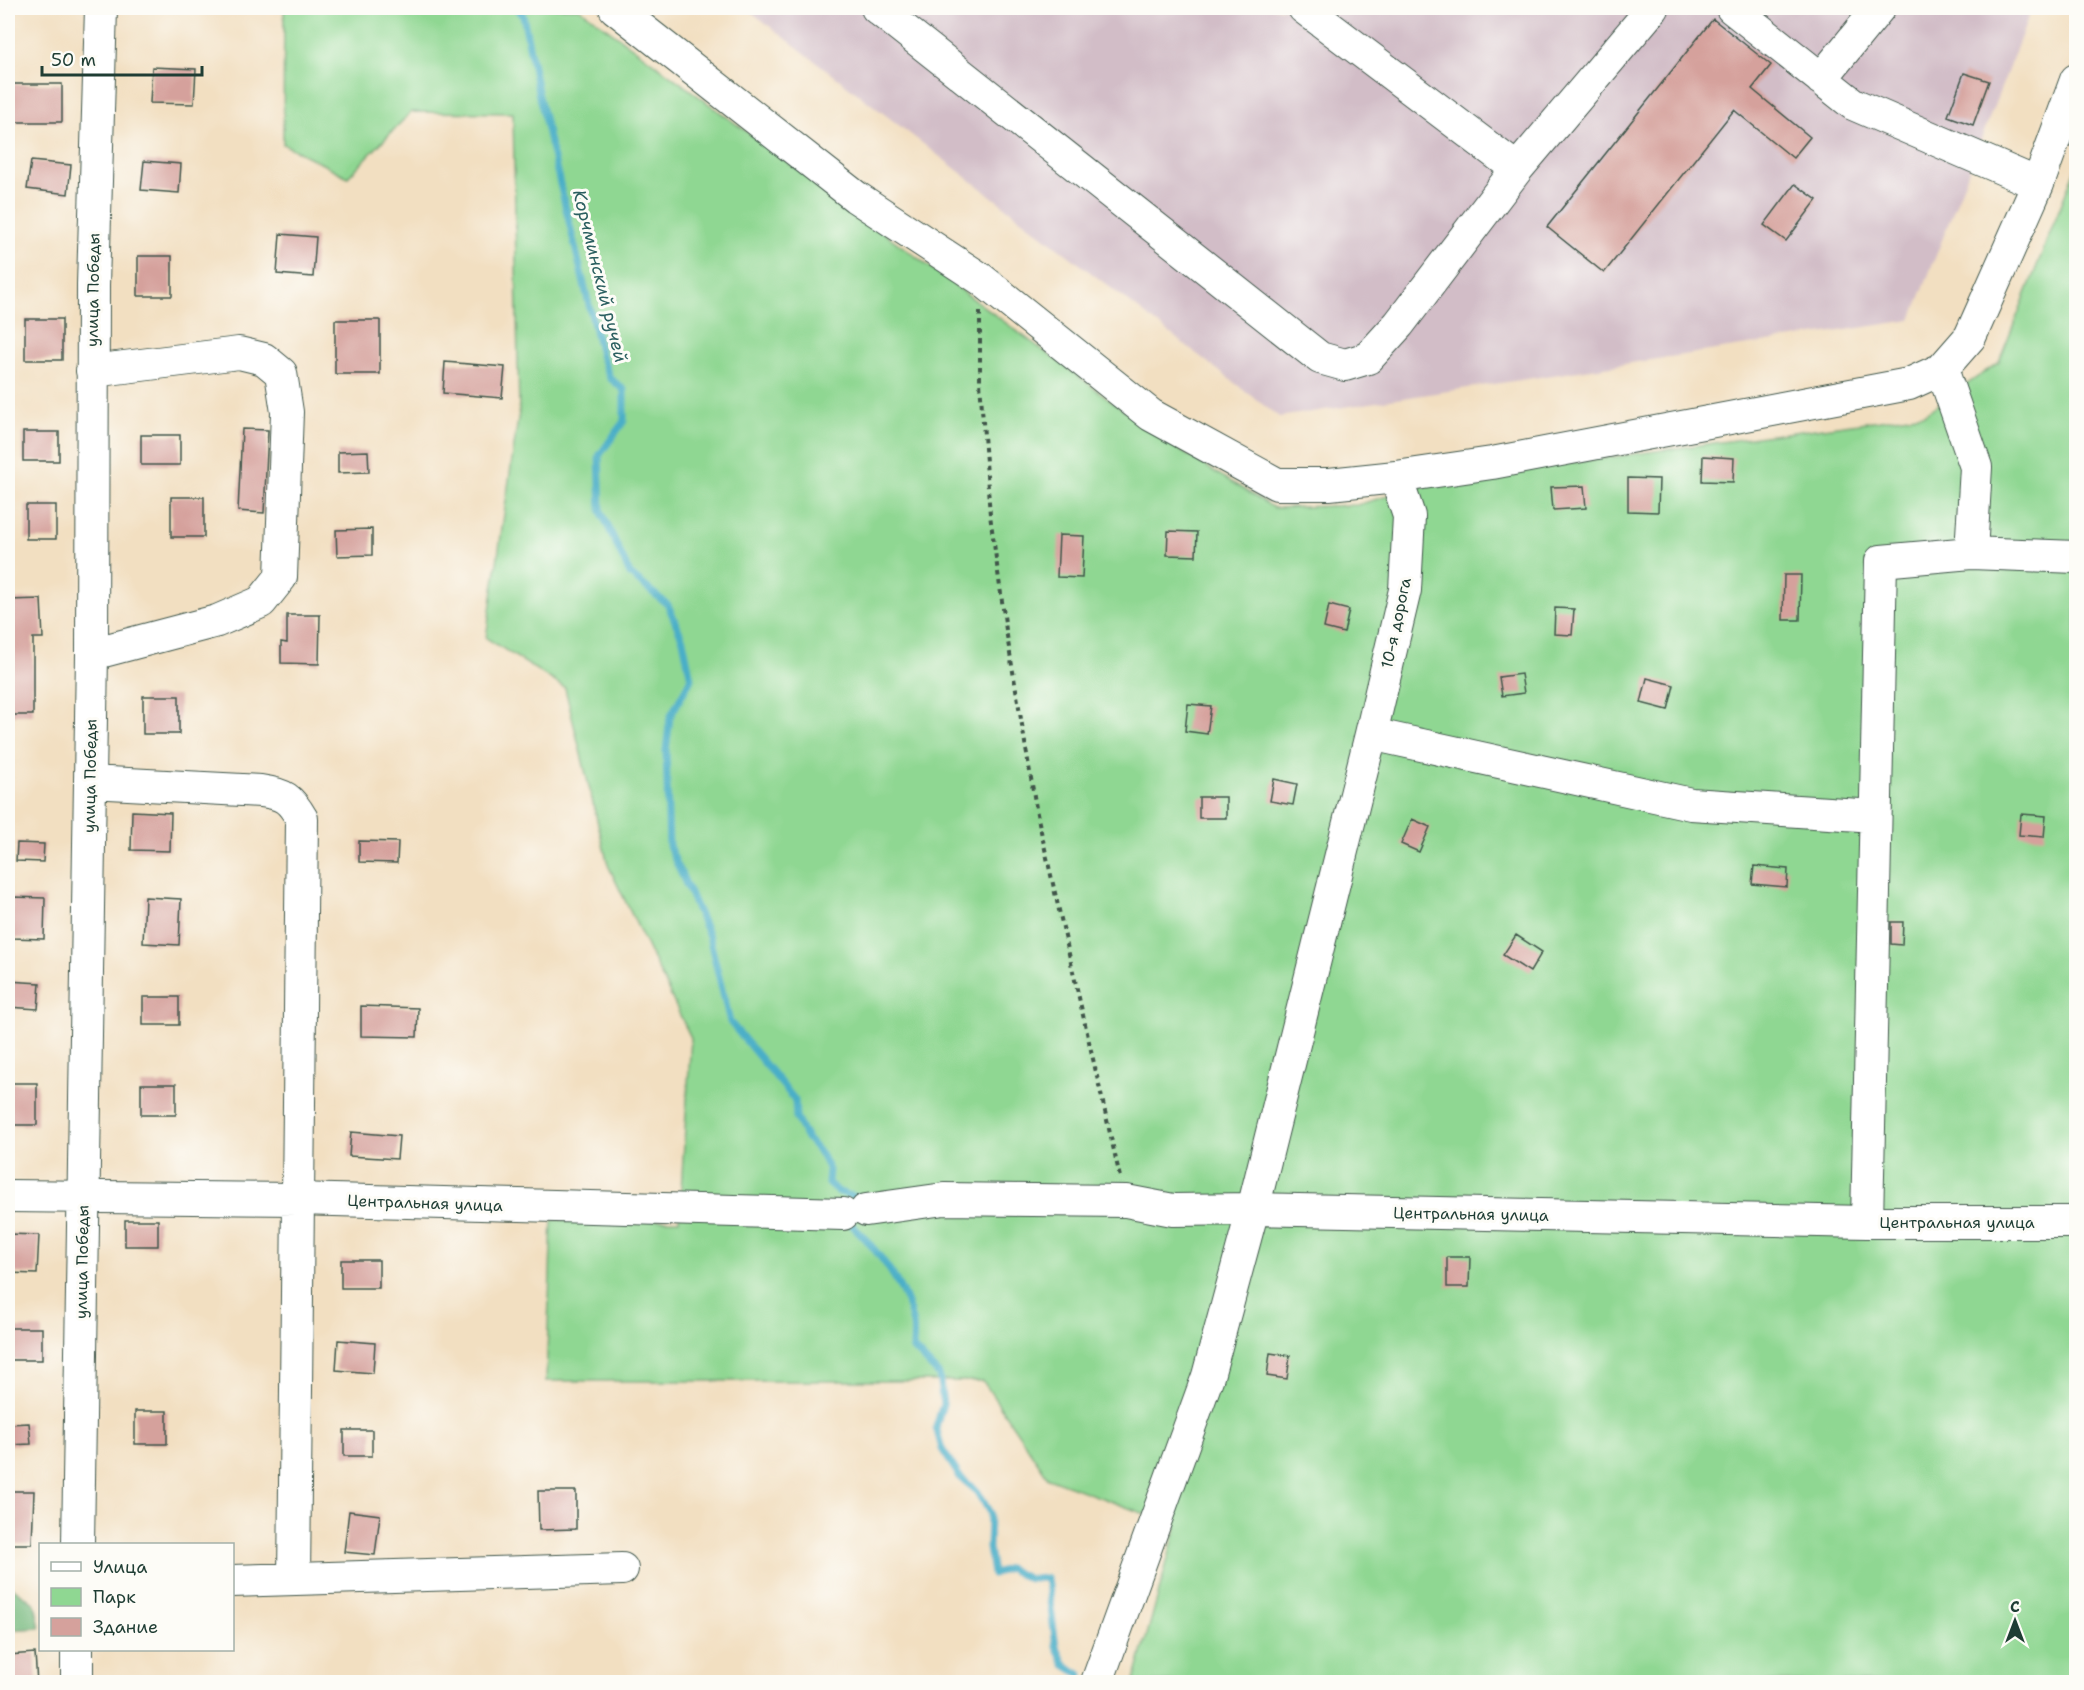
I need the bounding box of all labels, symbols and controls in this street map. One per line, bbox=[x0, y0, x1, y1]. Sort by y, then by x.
scale bar bbox=[42, 39, 202, 77]
text: 50 m bbox=[51, 48, 96, 72]
water label: Корчминский ручей bbox=[567, 187, 633, 365]
street label: улица Победы bbox=[82, 233, 104, 347]
street label: 10-я дорога bbox=[1376, 576, 1416, 670]
street label: улица Победы bbox=[79, 719, 101, 833]
street label: Центральная улица bbox=[347, 1190, 503, 1216]
street label: Центральная улица bbox=[1393, 1202, 1549, 1226]
street label: улица Победы bbox=[71, 1205, 93, 1319]
street label: Центральная улица bbox=[1879, 1212, 2035, 1233]
legend bbox=[39, 1543, 234, 1651]
text: Улица bbox=[93, 1555, 147, 1579]
text: Парк bbox=[93, 1585, 136, 1609]
north arrow bbox=[1985, 1591, 2045, 1651]
text: С bbox=[2010, 1596, 2020, 1617]
text: Здание bbox=[93, 1615, 158, 1639]

